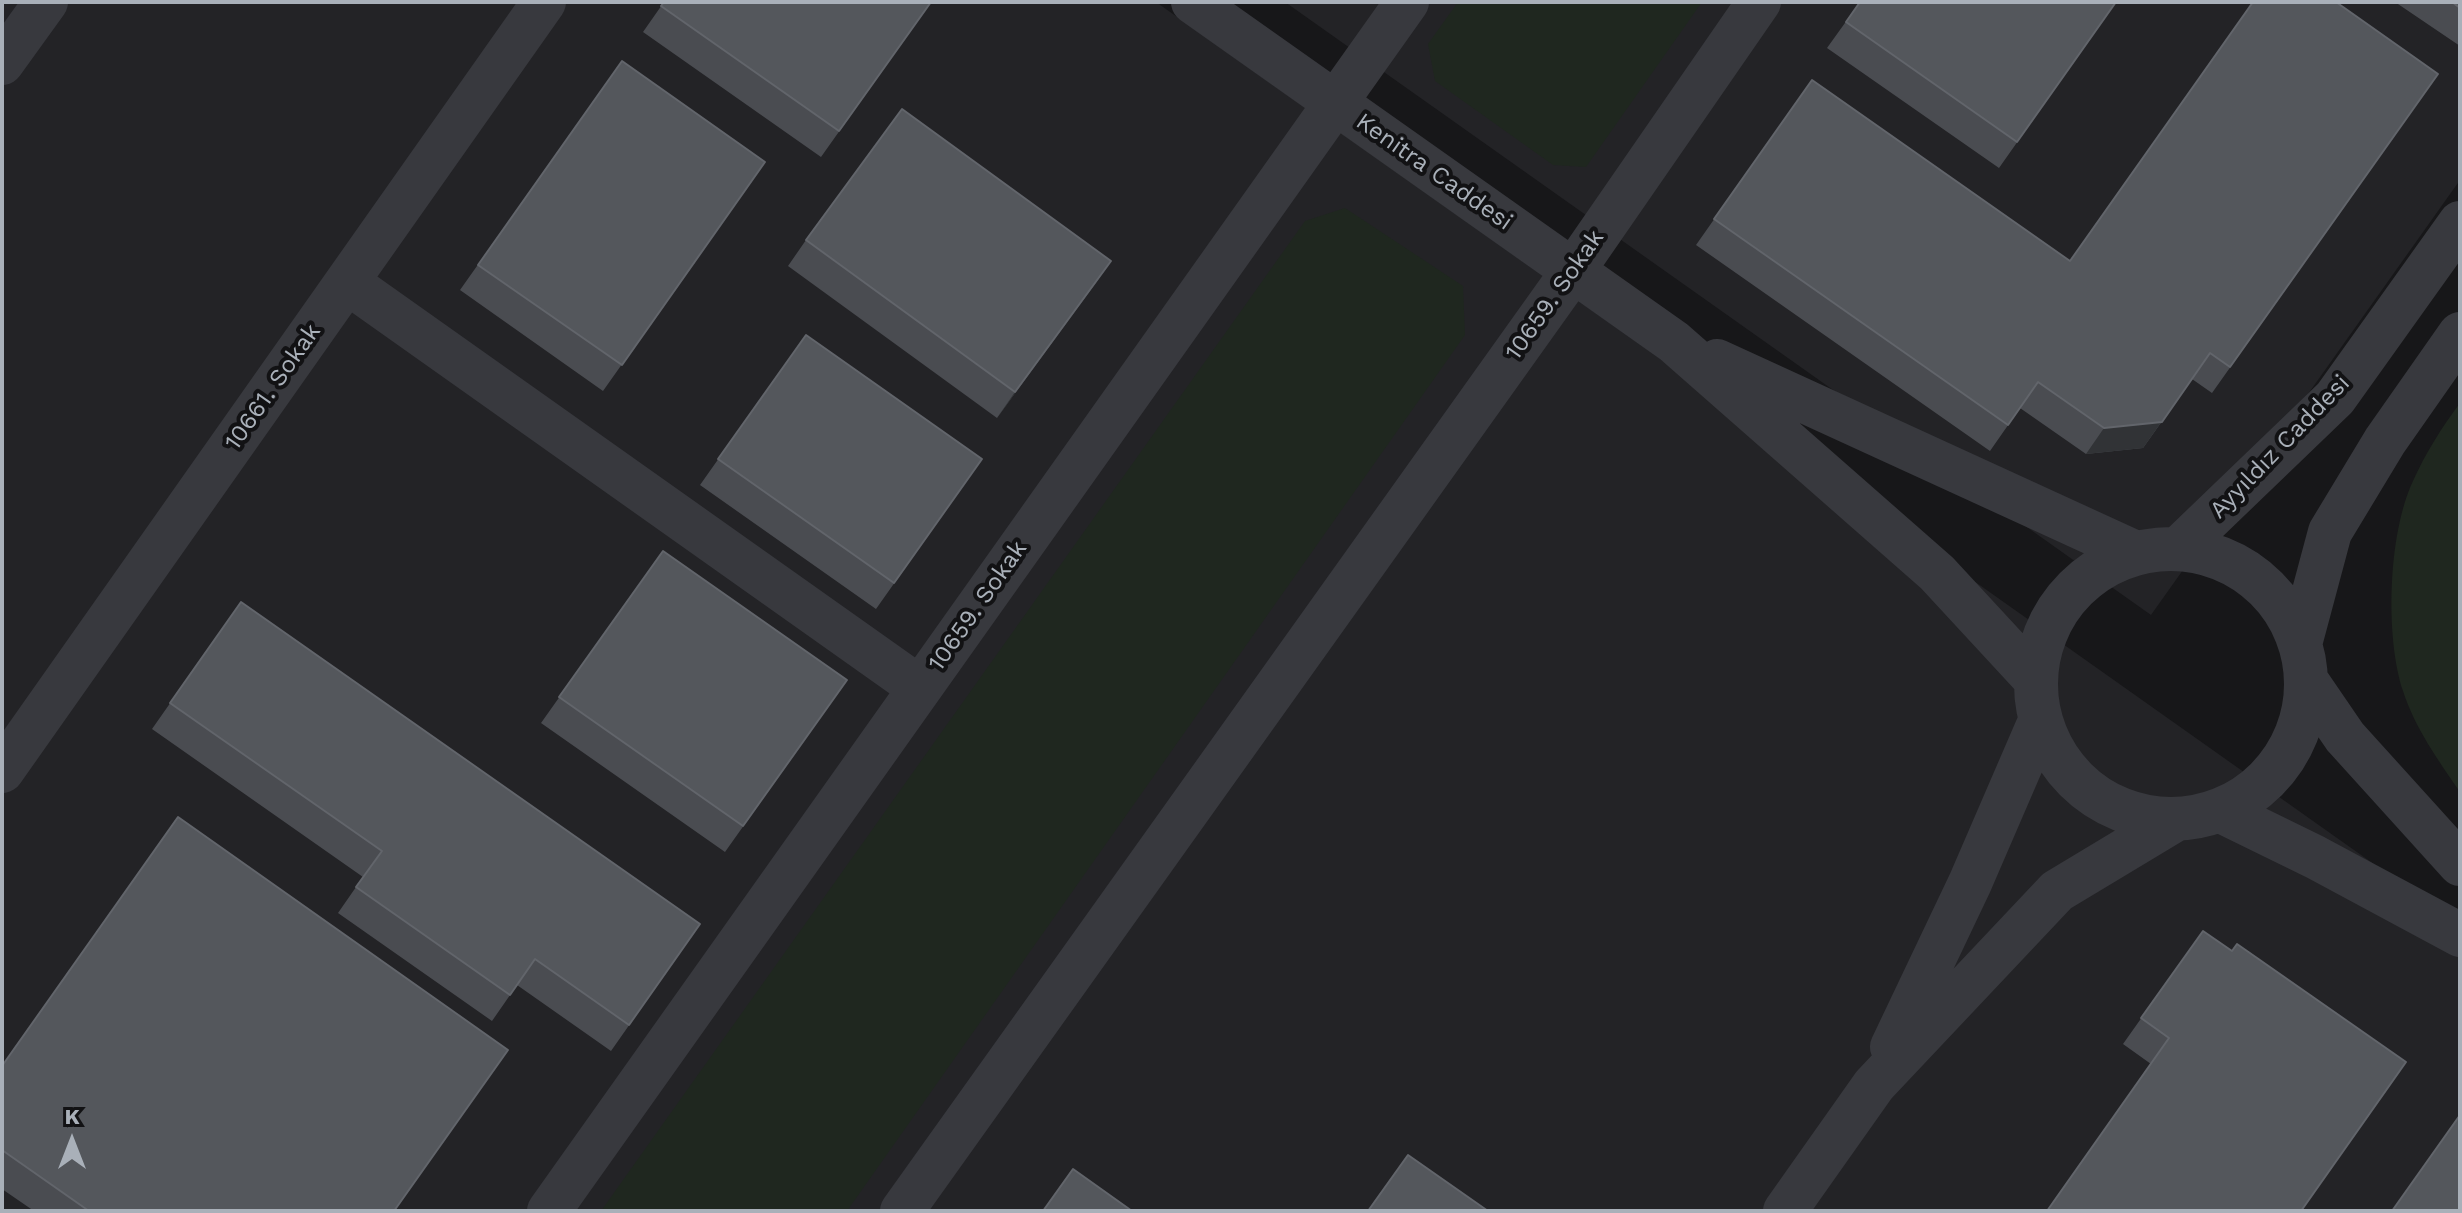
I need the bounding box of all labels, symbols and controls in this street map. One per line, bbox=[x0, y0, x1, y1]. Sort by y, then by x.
street label: Kenitra Caddesi bbox=[1350, 107, 1518, 237]
street label: 10659. Sokak bbox=[1500, 224, 1610, 366]
street label: 10661. Sokak bbox=[219, 318, 327, 456]
street label: Ayyıldız Caddesi bbox=[2204, 369, 2356, 525]
street label: 10659. Sokak bbox=[923, 535, 1033, 677]
north arrow bbox=[32, 1101, 112, 1181]
text: K bbox=[64, 1104, 80, 1129]

